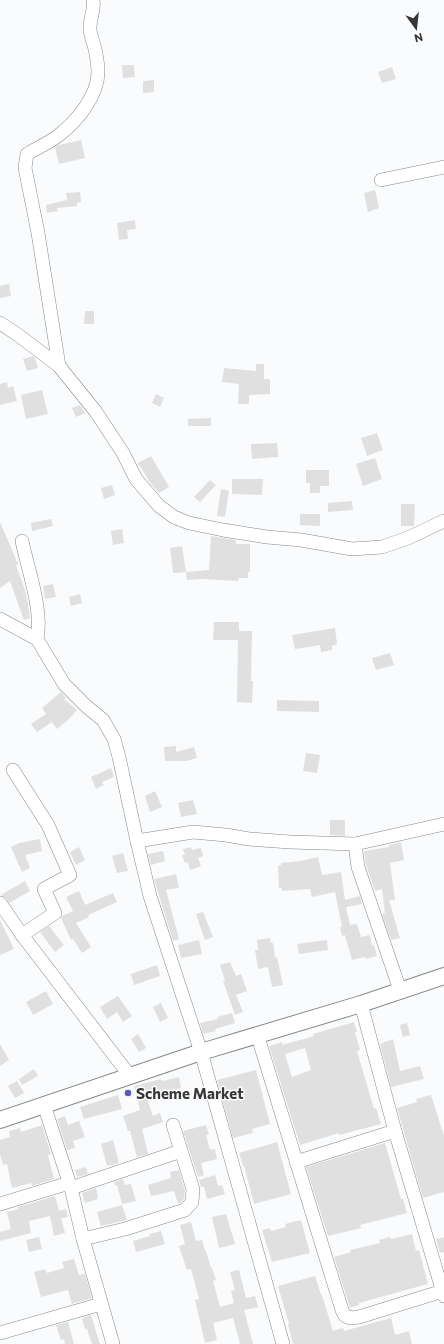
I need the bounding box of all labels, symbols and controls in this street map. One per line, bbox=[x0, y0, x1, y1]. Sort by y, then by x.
north arrow bbox=[396, 8, 436, 48]
text: N bbox=[413, 31, 424, 45]
place label: Scheme Market bbox=[136, 1084, 244, 1102]
marker: Scheme Market bbox=[123, 1088, 133, 1098]

